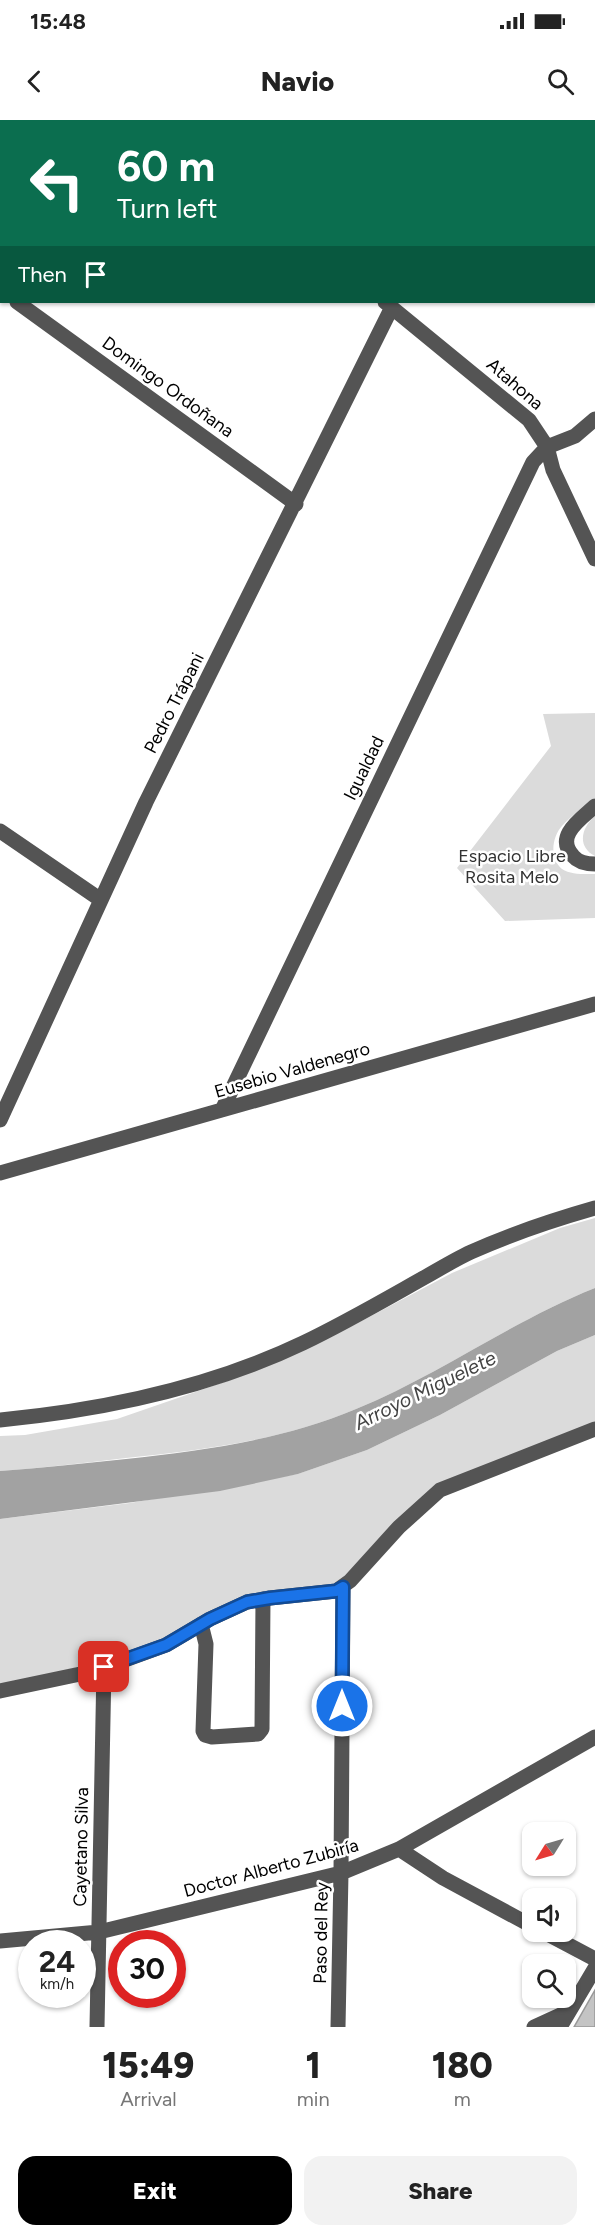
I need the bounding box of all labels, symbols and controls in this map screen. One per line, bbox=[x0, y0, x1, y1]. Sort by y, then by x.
text: 15:48 bbox=[30, 8, 86, 35]
icon: back bbox=[18, 65, 51, 98]
text: Navio bbox=[261, 65, 334, 98]
icon: search bbox=[544, 65, 577, 98]
text: 60 m bbox=[117, 141, 215, 192]
icon: left bbox=[18, 144, 96, 222]
text: Turn left bbox=[117, 192, 217, 225]
icon: arrive bbox=[79, 258, 112, 291]
text: Then bbox=[18, 261, 67, 288]
street label: Domingo Ordoñana bbox=[98, 332, 238, 442]
street label: Atahona bbox=[482, 353, 548, 415]
street label: Pedro Trápani bbox=[139, 649, 209, 757]
street label: Igualdad bbox=[339, 732, 389, 804]
park label: Espacio Libre Rosita Melo bbox=[458, 845, 566, 888]
street label: Eusebio Valdenegro bbox=[212, 1037, 372, 1103]
water label: Arroyo Miguelete bbox=[349, 1345, 500, 1435]
pin bbox=[78, 1641, 129, 1692]
icon: arrive bbox=[87, 1650, 120, 1683]
position arrow bbox=[310, 1674, 374, 1738]
street label: Cayetano Silva bbox=[69, 1787, 93, 1907]
north arrow bbox=[522, 1822, 576, 1876]
map controls bbox=[522, 1822, 576, 2008]
street label: Doctor Alberto Zubiría bbox=[181, 1834, 361, 1902]
street label: Paso del Rey bbox=[309, 1881, 333, 1984]
button: sound bbox=[522, 1888, 576, 1942]
speed limit sign: 30 bbox=[108, 1930, 186, 2008]
text: 24 bbox=[39, 1943, 75, 1980]
button: search bbox=[522, 1954, 576, 2008]
text: km/h bbox=[40, 1975, 74, 1993]
text: 15:49 bbox=[102, 2044, 194, 2087]
text: 1 bbox=[305, 2044, 321, 2087]
text: 180 bbox=[432, 2044, 493, 2087]
text: Arrival bbox=[120, 2087, 177, 2111]
text: min bbox=[297, 2087, 330, 2111]
text: m bbox=[454, 2087, 471, 2111]
button: Exit bbox=[18, 2156, 292, 2225]
button: Share bbox=[304, 2156, 577, 2225]

